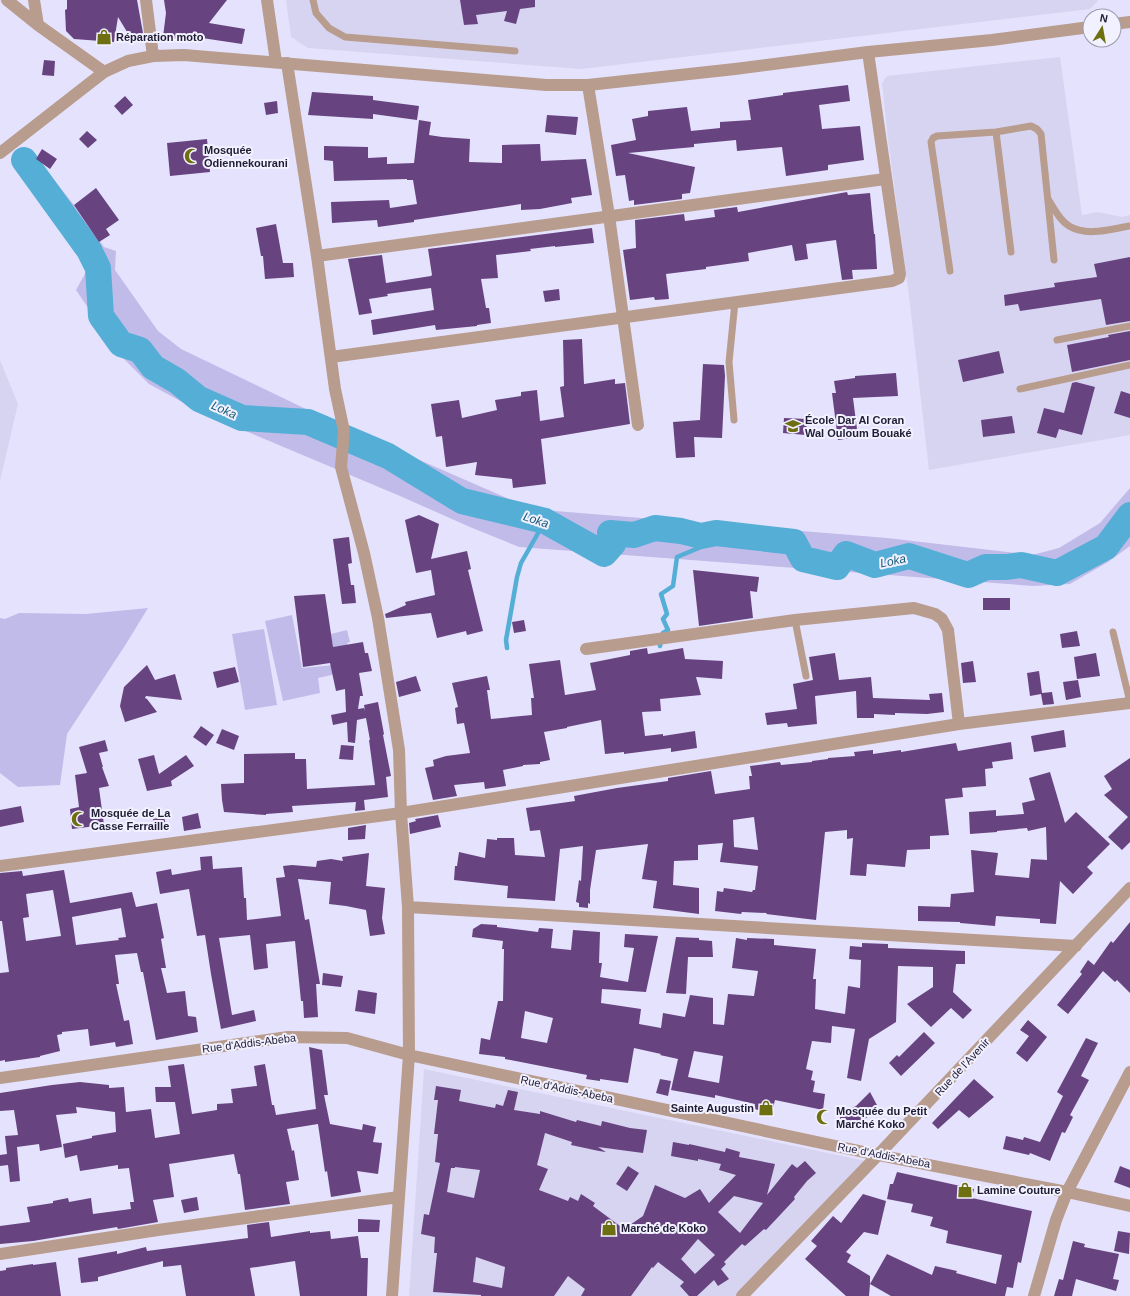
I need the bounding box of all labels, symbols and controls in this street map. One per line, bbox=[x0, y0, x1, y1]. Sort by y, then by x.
north arrow bbox=[1082, 8, 1122, 48]
text: N bbox=[1099, 12, 1109, 25]
shop icon: Réparation moto bbox=[95, 28, 113, 46]
place label: Réparation moto bbox=[116, 31, 204, 43]
place label: Mosquée Odiennekourani bbox=[204, 144, 288, 169]
mosque icon: Mosquée Odiennekourani bbox=[183, 147, 201, 165]
water label: Loka bbox=[209, 398, 239, 422]
place label: École Dar Al Coran Wal Ouloum Bouaké bbox=[805, 414, 912, 439]
school or university icon: École Dar Al Coran Wal Ouloum Bouaké bbox=[784, 417, 802, 435]
water label: Loka bbox=[521, 509, 551, 531]
water label: Loka bbox=[879, 551, 907, 571]
place label: Mosquée de La Casse Ferraille bbox=[91, 807, 171, 832]
mosque icon: Mosquée de La Casse Ferraille bbox=[70, 810, 88, 828]
street label: Rue d'Addis-Abeba bbox=[201, 1031, 297, 1055]
street label: Rue de l'Avenir bbox=[932, 1036, 992, 1098]
street label: Rue d'Addis-Abeba bbox=[520, 1073, 615, 1105]
shop icon: Sainte Augustin bbox=[757, 1099, 775, 1117]
place label: Sainte Augustin bbox=[671, 1102, 754, 1114]
place label: Mosquée du Petit Marché Koko bbox=[836, 1105, 927, 1130]
mosque icon: Mosquée du Petit Marché Koko bbox=[815, 1108, 833, 1126]
street label: Rue d'Addis-Abeba bbox=[836, 1140, 932, 1170]
shop icon: Lamine Couture bbox=[956, 1181, 974, 1199]
place label: Lamine Couture bbox=[977, 1184, 1061, 1196]
shop icon: Marché de Koko bbox=[600, 1219, 618, 1237]
place label: Marché de Koko bbox=[621, 1222, 706, 1234]

